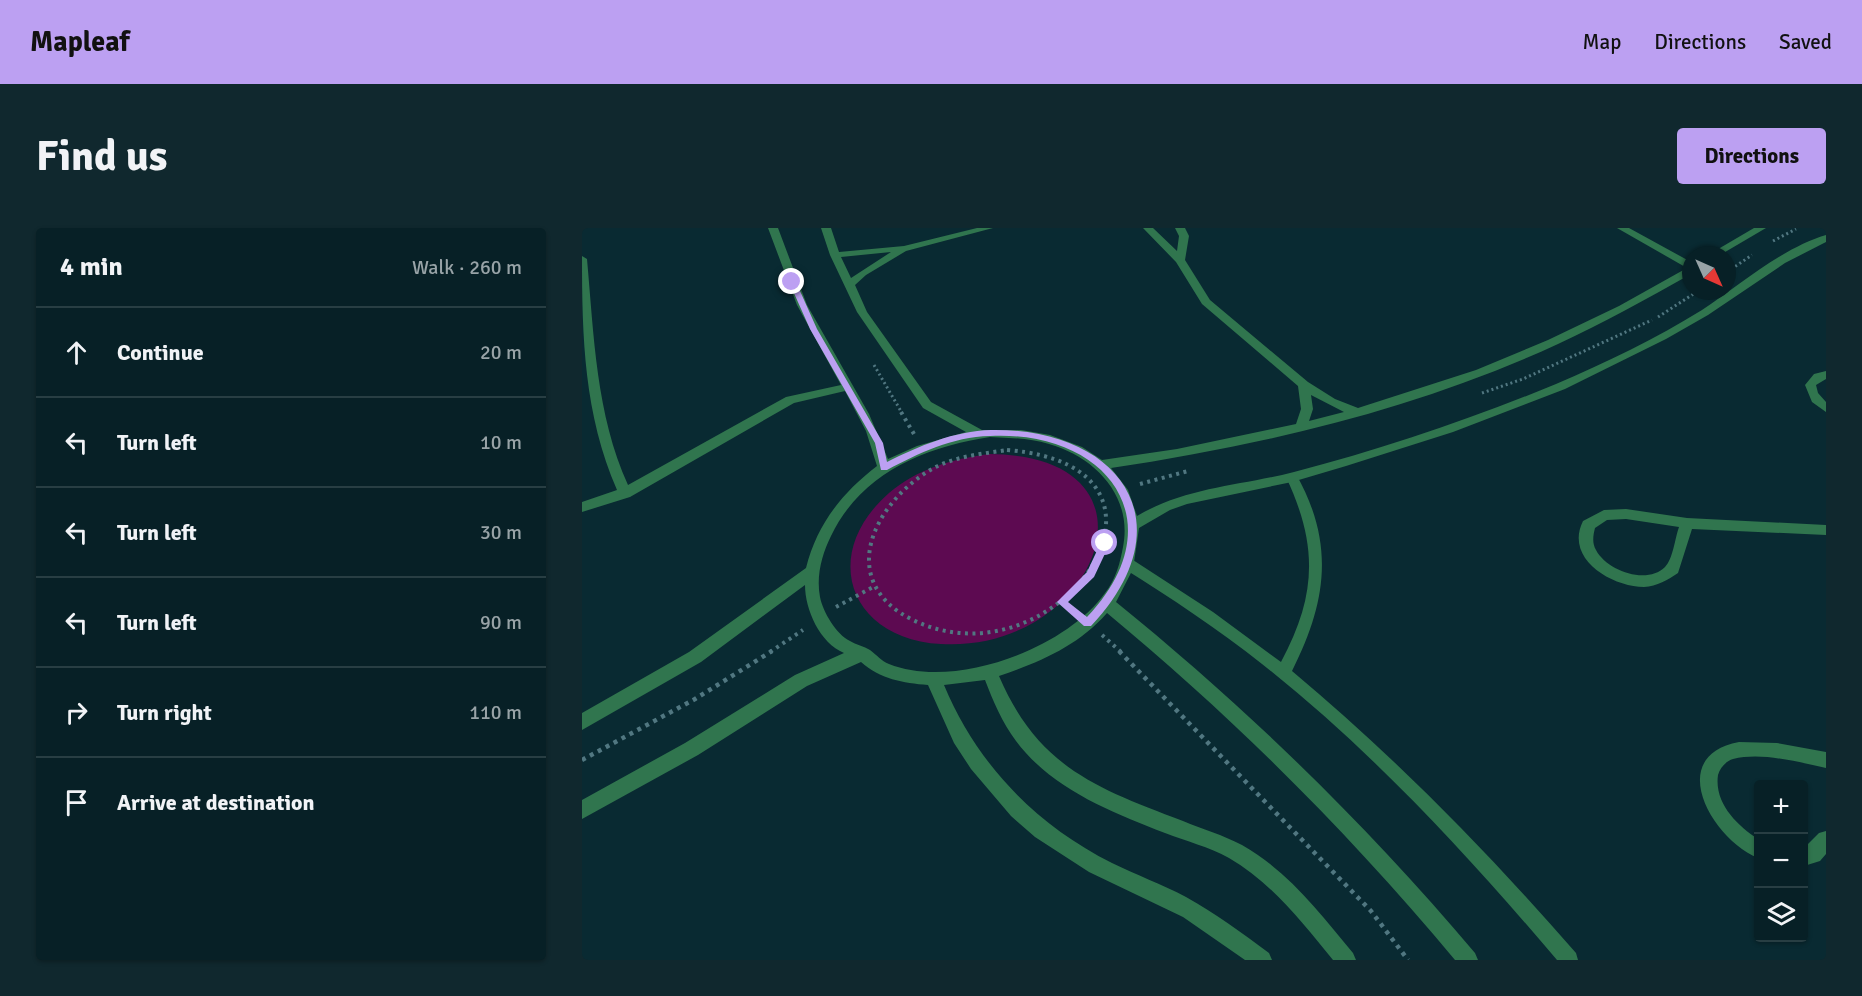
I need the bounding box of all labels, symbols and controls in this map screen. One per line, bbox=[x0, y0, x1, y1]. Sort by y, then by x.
text: Mapleaf bbox=[30, 25, 130, 59]
text: Map bbox=[1583, 29, 1621, 55]
text: Directions bbox=[1654, 29, 1746, 55]
text: Saved bbox=[1779, 29, 1832, 55]
button: Directions bbox=[1677, 128, 1826, 184]
text: Find us bbox=[36, 131, 167, 182]
north arrow bbox=[1682, 246, 1736, 300]
text: 4 min bbox=[60, 251, 123, 283]
text: Walk · 260 m bbox=[412, 255, 522, 280]
route end bbox=[778, 268, 804, 294]
icon: ahead bbox=[60, 336, 93, 369]
text: Continue bbox=[117, 339, 204, 366]
text: 20 m bbox=[480, 340, 522, 365]
icon: left bbox=[60, 426, 93, 459]
text: Turn left bbox=[117, 429, 197, 456]
text: 10 m bbox=[480, 430, 522, 455]
icon: left bbox=[60, 516, 93, 549]
text: Turn left bbox=[117, 519, 197, 546]
text: 30 m bbox=[480, 520, 522, 545]
route start bbox=[1091, 529, 1117, 555]
icon: left bbox=[60, 606, 93, 639]
text: Turn left bbox=[117, 609, 197, 636]
text: 90 m bbox=[480, 610, 522, 635]
icon: right bbox=[60, 696, 93, 729]
text: Turn right bbox=[117, 699, 212, 726]
text: 110 m bbox=[469, 700, 522, 725]
map controls bbox=[1754, 780, 1808, 942]
button: + bbox=[1754, 780, 1808, 834]
icon: arrive bbox=[60, 786, 93, 819]
text: Arrive at destination bbox=[117, 789, 314, 816]
button: − bbox=[1754, 834, 1808, 888]
button: layers bbox=[1754, 888, 1808, 942]

